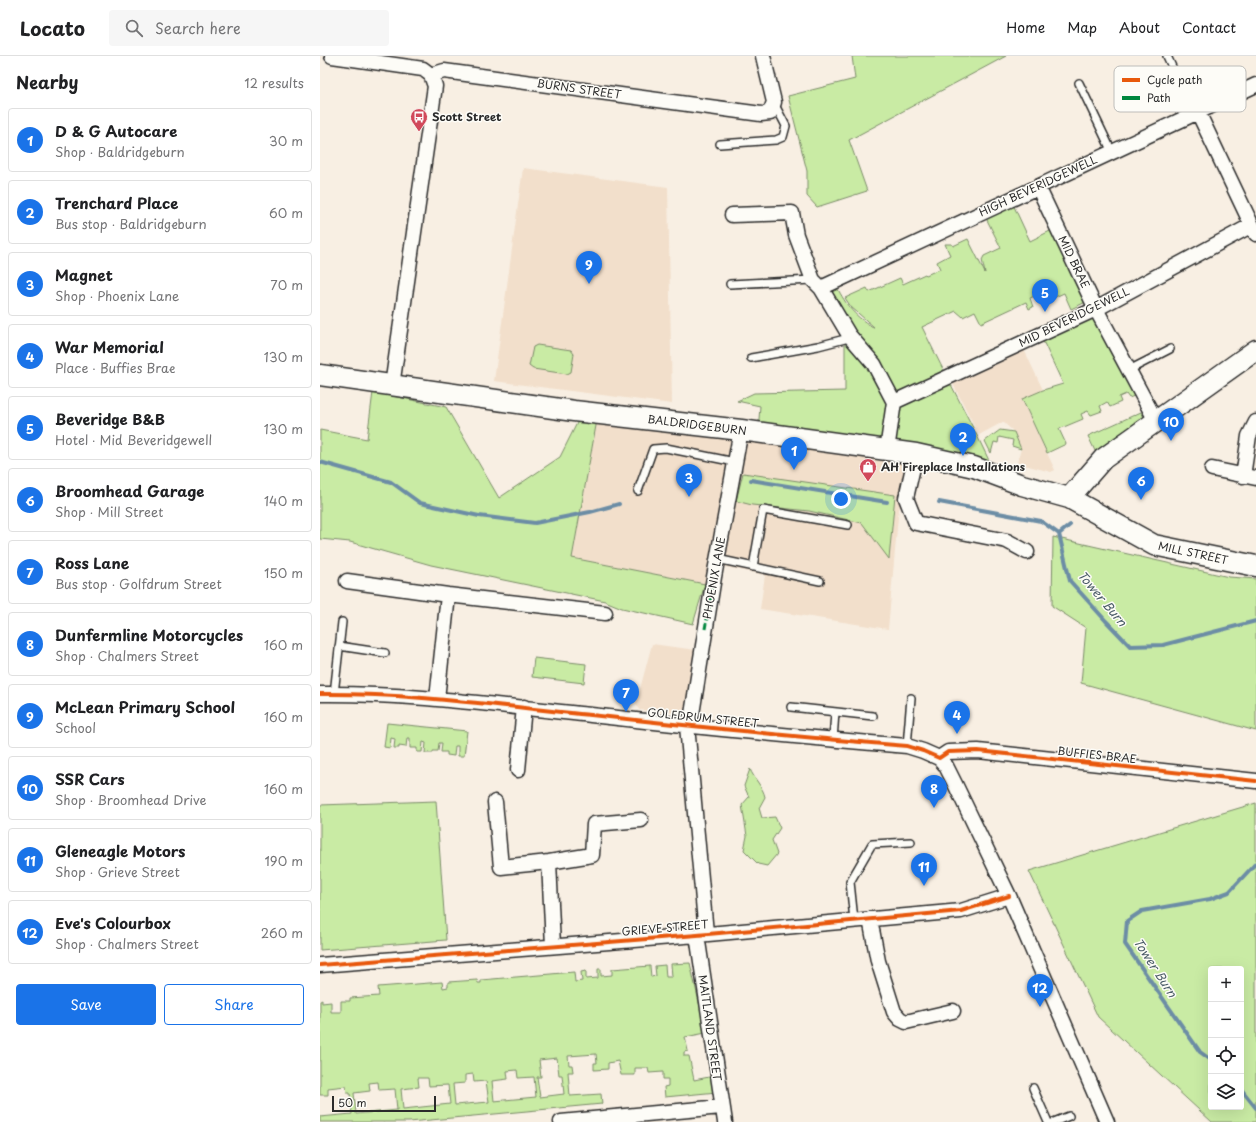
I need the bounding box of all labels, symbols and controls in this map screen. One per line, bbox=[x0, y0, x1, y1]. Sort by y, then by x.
search box bbox=[109, 10, 389, 46]
text: Locato bbox=[20, 14, 85, 42]
text: Search here bbox=[155, 16, 241, 39]
icon: search bbox=[123, 17, 145, 39]
text: Home bbox=[1006, 17, 1045, 38]
text: Map bbox=[1067, 17, 1097, 38]
text: About bbox=[1119, 17, 1160, 38]
text: Contact bbox=[1182, 17, 1236, 38]
legend bbox=[1114, 66, 1246, 112]
text: Nearby bbox=[16, 69, 78, 95]
text: Cycle path bbox=[1147, 71, 1202, 88]
text: 12 results bbox=[244, 73, 304, 92]
street label: BURNS STREET bbox=[536, 74, 623, 103]
text: Path bbox=[1147, 89, 1171, 106]
bus stop icon: Scott Street bbox=[409, 107, 429, 132]
place label: Scott Street bbox=[432, 108, 502, 125]
text: D & G Autocare bbox=[55, 119, 177, 142]
text: 1 bbox=[27, 131, 33, 150]
text: 30 m bbox=[269, 131, 303, 150]
text: Shop · Baldridgeburn bbox=[55, 142, 185, 161]
street label: HIGH BEVERIDGEWELL bbox=[976, 150, 1100, 220]
text: Trenchard Place bbox=[55, 191, 178, 214]
text: 2 bbox=[25, 203, 35, 222]
text: 60 m bbox=[269, 203, 303, 222]
text: Bus stop · Baldridgeburn bbox=[55, 214, 207, 233]
street label: MID BRAE bbox=[1054, 232, 1095, 291]
pin: 9 bbox=[576, 251, 602, 284]
text: Magnet bbox=[55, 263, 113, 286]
text: 3 bbox=[26, 275, 34, 294]
text: 70 m bbox=[270, 275, 303, 294]
pin: 5 bbox=[1032, 279, 1058, 312]
street label: MID BEVERIDGEWELL bbox=[1016, 282, 1133, 351]
text: Shop · Phoenix Lane bbox=[55, 286, 179, 305]
text: War Memorial bbox=[55, 335, 164, 358]
text: 4 bbox=[26, 347, 34, 366]
text: 130 m bbox=[264, 347, 303, 366]
text: Place · Buffies Brae bbox=[55, 358, 175, 377]
text: Beveridge B&B bbox=[55, 407, 165, 430]
pin: 10 bbox=[1158, 408, 1184, 441]
street label: BALDRIDGEBURN bbox=[646, 410, 748, 439]
text: 5 bbox=[26, 419, 34, 438]
text: 130 m bbox=[264, 419, 303, 438]
pin: 2 bbox=[950, 423, 976, 456]
text: Hotel · Mid Beveridgewell bbox=[55, 430, 212, 449]
pin: 1 bbox=[781, 437, 807, 470]
shop icon: AH Fireplace Installations bbox=[858, 457, 878, 482]
place label: AH Fireplace Installations bbox=[881, 458, 1025, 475]
pin: 3 bbox=[676, 464, 702, 497]
pin: 6 bbox=[1128, 467, 1154, 500]
text: Broomhead Garage bbox=[55, 479, 204, 502]
your location bbox=[831, 489, 851, 509]
text: 6 bbox=[25, 491, 35, 510]
text: 140 m bbox=[264, 491, 303, 510]
text: Shop · Mill Street bbox=[55, 502, 163, 521]
street label: PHOENIX LANE bbox=[698, 535, 729, 620]
street label: MILL STREET bbox=[1157, 537, 1230, 568]
text: Ross Lane bbox=[55, 551, 129, 574]
text: 7 bbox=[26, 563, 34, 582]
text: 150 m bbox=[264, 563, 303, 582]
water label: Tower Burn bbox=[1074, 567, 1132, 630]
text: Bus stop · Golfdrum Street bbox=[55, 574, 222, 593]
text: Dunfermline Motorcycles bbox=[55, 623, 243, 646]
text: 8 bbox=[26, 635, 34, 654]
text: 160 m bbox=[264, 635, 303, 654]
text: Shop · Chalmers Street bbox=[55, 646, 199, 665]
pin: 7 bbox=[613, 679, 639, 712]
text: McLean Primary School bbox=[55, 695, 235, 718]
pin: 4 bbox=[944, 701, 970, 734]
street label: GOLFDRUM STREET bbox=[647, 703, 760, 732]
text: 9 bbox=[26, 707, 34, 726]
text: 160 m bbox=[264, 707, 303, 726]
text: School bbox=[55, 718, 96, 737]
street label: BUFFIES BRAE bbox=[1056, 742, 1138, 767]
text: SSR Cars bbox=[55, 767, 125, 790]
pin: 8 bbox=[921, 775, 947, 808]
text: 10 bbox=[22, 779, 38, 798]
text: 160 m bbox=[264, 779, 303, 798]
text: Shop · Broomhead Drive bbox=[55, 790, 207, 809]
text: Gleneagle Motors bbox=[55, 839, 186, 862]
text: 11 bbox=[24, 851, 36, 870]
text: 190 m bbox=[264, 851, 303, 870]
pin: 11 bbox=[911, 853, 937, 886]
text: Shop · Grieve Street bbox=[55, 862, 180, 881]
text: Eve's Colourbox bbox=[55, 911, 171, 934]
street label: GRIEVE STREET bbox=[621, 915, 710, 940]
text: 12 bbox=[22, 923, 38, 942]
text: 260 m bbox=[261, 923, 303, 942]
text: Shop · Chalmers Street bbox=[55, 934, 199, 953]
water label: Tower Burn bbox=[1130, 934, 1182, 1001]
map controls bbox=[1208, 966, 1244, 1110]
button: + bbox=[1208, 966, 1244, 1002]
street label: MAITLAND STREET bbox=[695, 974, 726, 1083]
pin: 12 bbox=[1027, 974, 1053, 1007]
button: Save bbox=[16, 984, 156, 1025]
button: Share bbox=[164, 984, 304, 1025]
button: − bbox=[1208, 1002, 1244, 1038]
button: locate bbox=[1208, 1038, 1244, 1074]
button: layers bbox=[1208, 1074, 1244, 1110]
scale bar bbox=[332, 1094, 436, 1113]
text: 50 m bbox=[338, 1094, 367, 1111]

